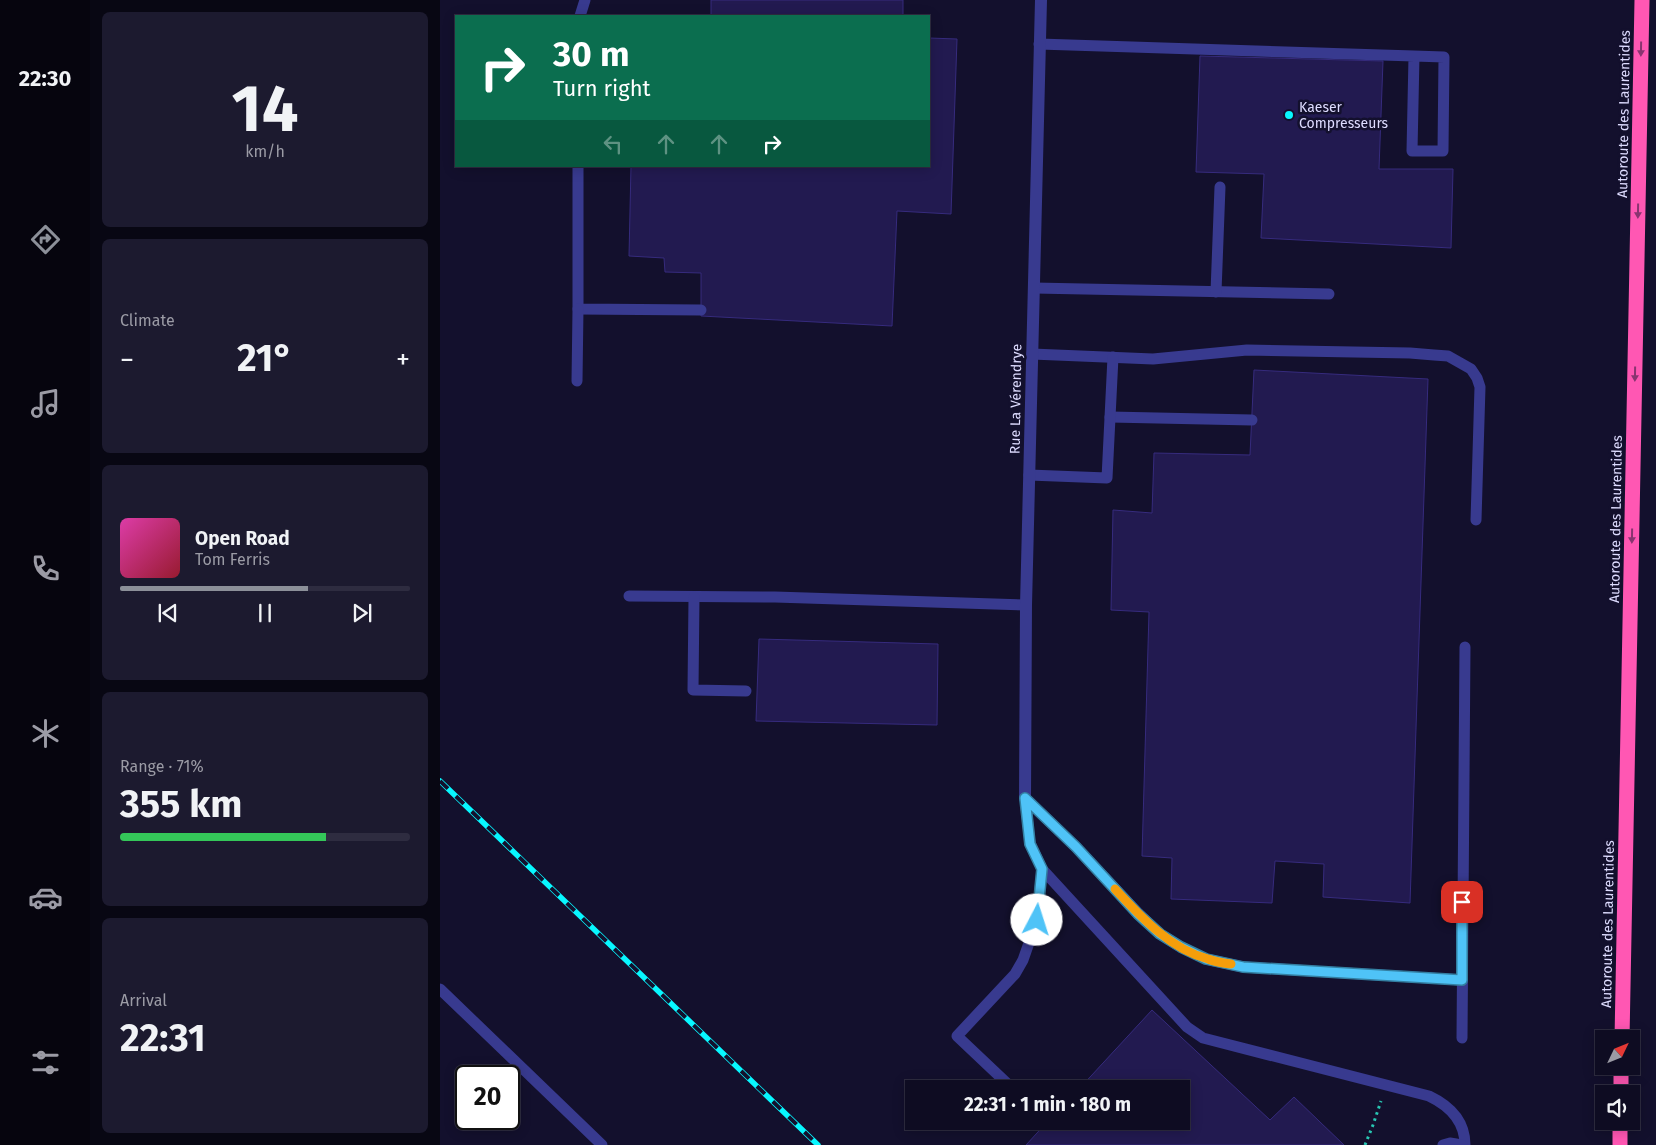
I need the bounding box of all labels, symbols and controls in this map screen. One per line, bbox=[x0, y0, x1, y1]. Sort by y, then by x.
street label: Autoroute des Laurentides bbox=[1614, 29, 1634, 198]
text: 30 m bbox=[553, 33, 630, 75]
icon: right bbox=[470, 35, 535, 100]
one-way arrow bbox=[1637, 41, 1645, 57]
text: 22:30 bbox=[19, 65, 71, 92]
text: 14 bbox=[232, 70, 298, 148]
text: Turn right bbox=[553, 75, 650, 102]
place label: Kaeser Compresseurs bbox=[1299, 99, 1389, 132]
marker: Kaeser Compresseurs bbox=[1283, 109, 1295, 121]
icon: left bbox=[599, 130, 627, 158]
icon: ahead bbox=[652, 130, 680, 158]
icon: ahead bbox=[705, 130, 733, 158]
icon: right bbox=[758, 130, 786, 158]
text: km/h bbox=[245, 142, 285, 161]
one-way arrow bbox=[1634, 203, 1642, 219]
icon: directions bbox=[28, 222, 63, 257]
text: Climate bbox=[120, 311, 175, 330]
text: 21° bbox=[237, 335, 293, 381]
text: − bbox=[120, 343, 134, 376]
text: + bbox=[396, 343, 410, 376]
street label: Rue La Vérendrye bbox=[1007, 344, 1025, 454]
one-way arrow bbox=[1631, 366, 1639, 382]
icon: music bbox=[28, 386, 63, 421]
street label: Autoroute des Laurentides bbox=[1606, 434, 1626, 603]
text: Open Road bbox=[195, 527, 290, 550]
one-way arrow bbox=[1628, 528, 1636, 544]
text: Tom Ferris bbox=[195, 550, 270, 569]
icon: phone bbox=[28, 551, 63, 586]
icon: previous bbox=[154, 599, 182, 627]
icon: pause bbox=[251, 599, 279, 627]
icon: next bbox=[348, 599, 376, 627]
icon: climate bbox=[28, 716, 63, 751]
text: Range · 71% bbox=[120, 757, 204, 776]
text: 355 km bbox=[120, 781, 242, 827]
street label: Autoroute des Laurentides bbox=[1598, 839, 1618, 1008]
icon: car bbox=[28, 880, 63, 915]
pin bbox=[1441, 881, 1483, 923]
icon: arrive bbox=[1448, 888, 1476, 916]
position arrow bbox=[1010, 893, 1062, 945]
text: Arrival bbox=[120, 991, 167, 1010]
text: 22:31 bbox=[120, 1015, 206, 1061]
north arrow bbox=[1595, 1030, 1640, 1075]
map controls bbox=[1595, 1030, 1640, 1130]
icon: filters bbox=[28, 1045, 63, 1080]
speed limit sign: 20 bbox=[455, 1065, 520, 1130]
button: sound bbox=[1595, 1085, 1640, 1130]
text: 22:31 · 1 min · 180 m bbox=[964, 1093, 1131, 1116]

